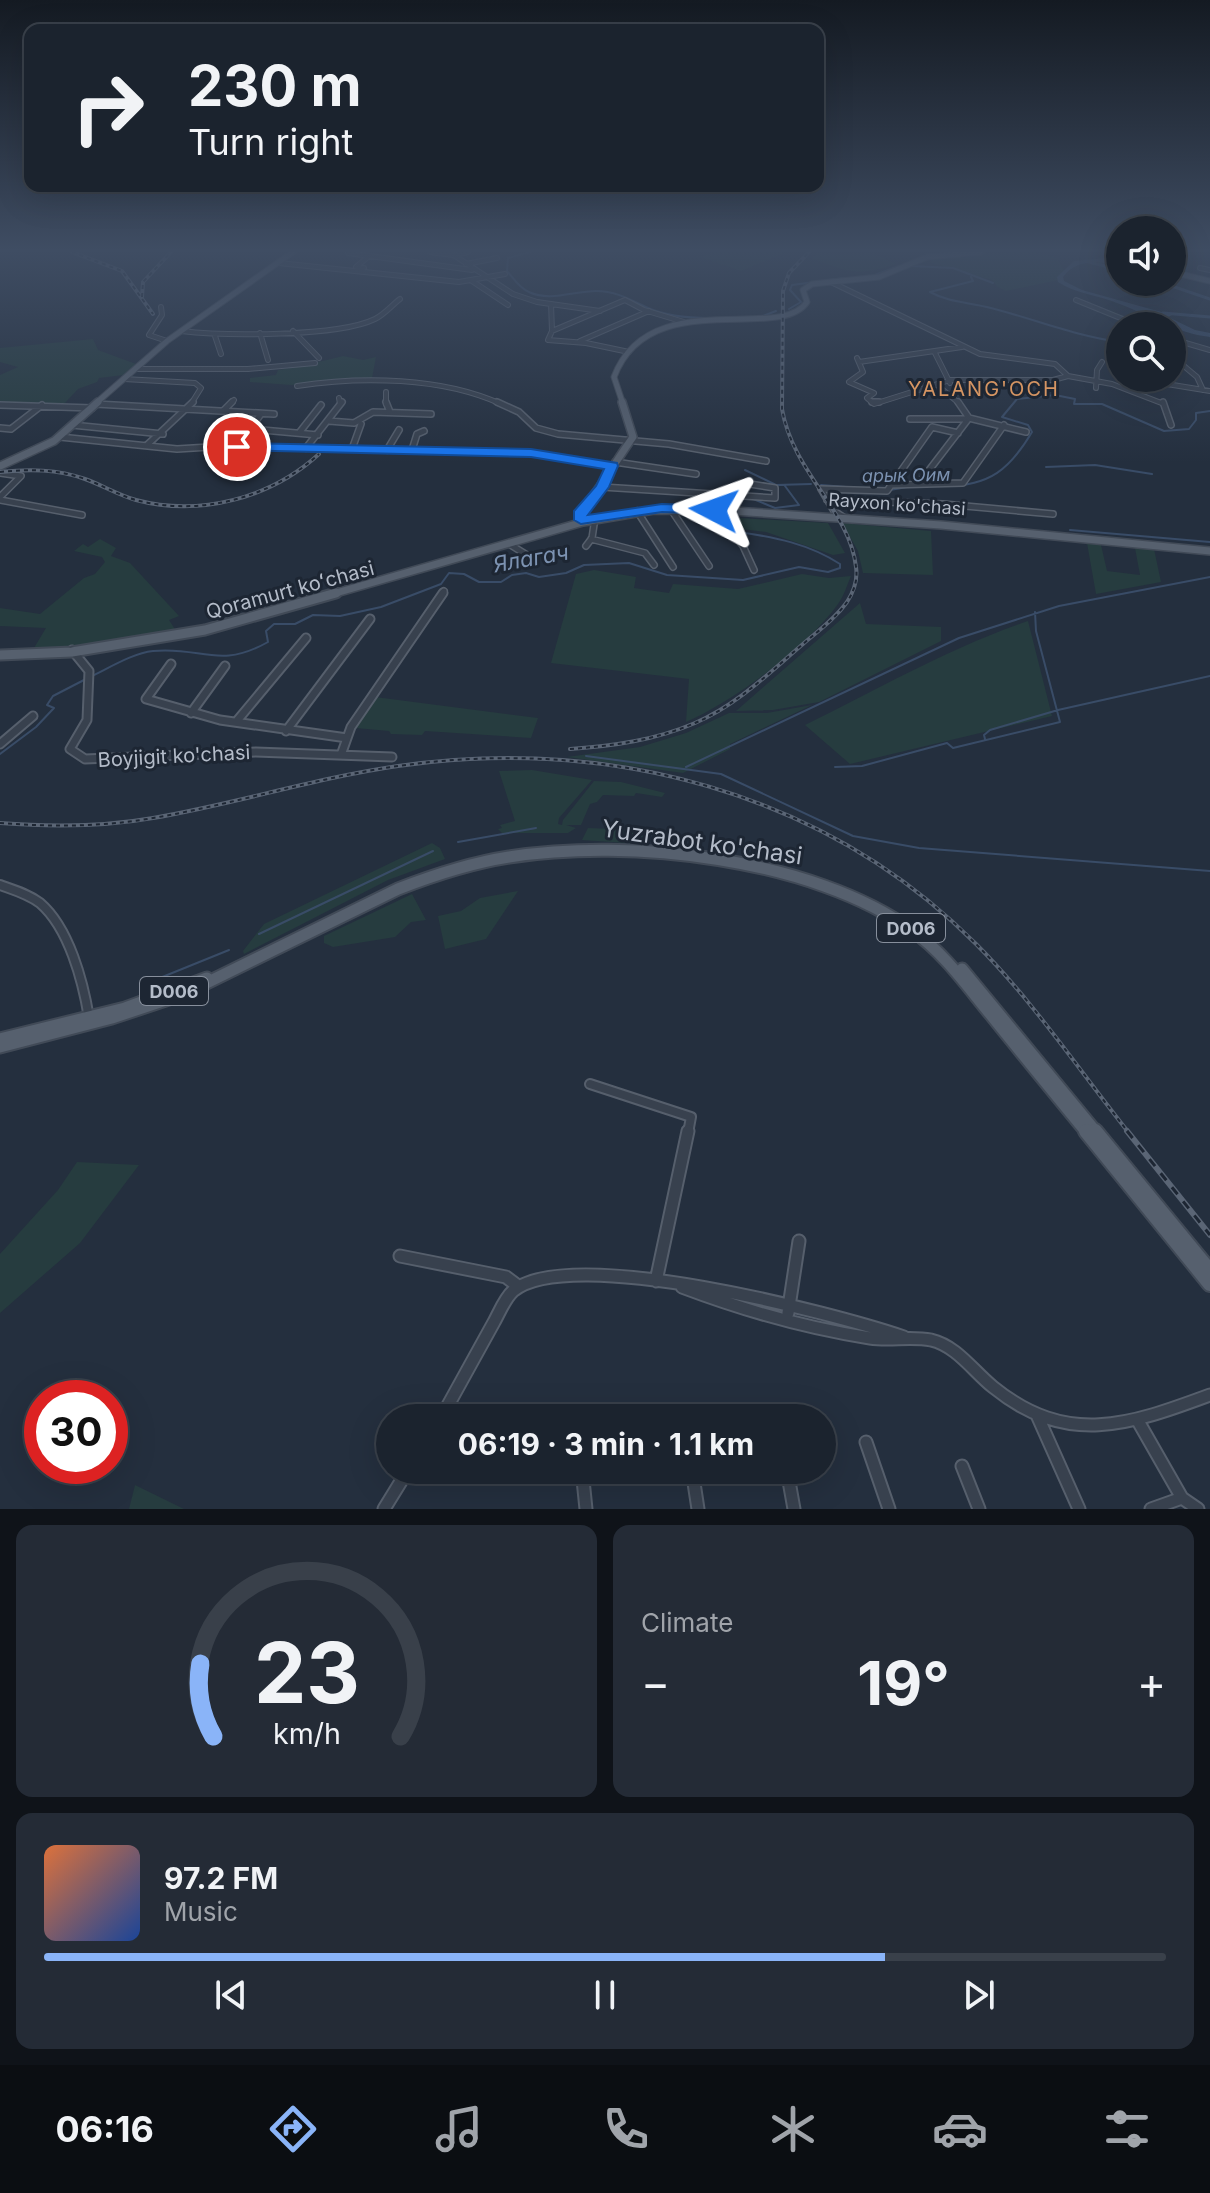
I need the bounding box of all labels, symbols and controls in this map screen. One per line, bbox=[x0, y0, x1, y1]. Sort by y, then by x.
text: 230 m bbox=[188, 52, 362, 120]
icon: right bbox=[56, 56, 160, 160]
text: Turn right bbox=[188, 120, 353, 164]
map controls bbox=[1106, 216, 1186, 392]
button: sound bbox=[1106, 216, 1186, 296]
button: search bbox=[1106, 312, 1186, 392]
district label: YALANG'OCH bbox=[908, 377, 1060, 401]
pin bbox=[203, 413, 271, 481]
icon: arrive bbox=[215, 425, 259, 469]
water label: арык Оим bbox=[862, 464, 951, 486]
position arrow bbox=[672, 468, 756, 552]
street label: Rayxon ko'chasi bbox=[828, 489, 966, 519]
water label: Ялагач bbox=[490, 539, 571, 578]
street label: Qoramurt koʻchasi bbox=[203, 556, 377, 624]
street label: Boyjigit ko'chasi bbox=[97, 740, 251, 772]
street label: Yuzrabot ko'chasi bbox=[600, 814, 804, 870]
road number: D006 bbox=[877, 914, 945, 942]
road number: D006 bbox=[140, 977, 208, 1005]
speed limit sign: 30 bbox=[24, 1380, 128, 1484]
text: 06:19 · 3 min · 1.1 km bbox=[458, 1426, 754, 1462]
text: Climate bbox=[641, 1607, 733, 1638]
text: 23 bbox=[253, 1622, 360, 1723]
text: 19° bbox=[857, 1647, 950, 1719]
text: − bbox=[641, 1656, 670, 1710]
text: + bbox=[1137, 1656, 1166, 1710]
text: km/h bbox=[273, 1716, 340, 1751]
text: 97.2 FM bbox=[164, 1860, 278, 1896]
text: Music bbox=[164, 1896, 238, 1927]
icon: previous bbox=[209, 1973, 253, 2017]
icon: pause bbox=[583, 1973, 627, 2017]
icon: next bbox=[957, 1973, 1001, 2017]
icon: directions bbox=[265, 2101, 321, 2157]
icon: music bbox=[431, 2101, 487, 2157]
icon: phone bbox=[598, 2101, 654, 2157]
icon: climate bbox=[765, 2101, 821, 2157]
icon: car bbox=[932, 2101, 988, 2157]
icon: filters bbox=[1099, 2101, 1155, 2157]
text: 06:16 bbox=[55, 2107, 154, 2151]

